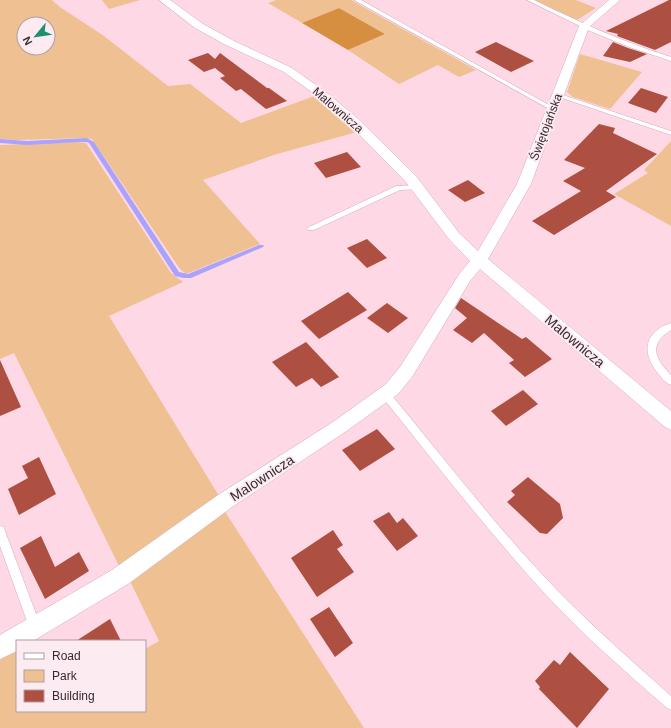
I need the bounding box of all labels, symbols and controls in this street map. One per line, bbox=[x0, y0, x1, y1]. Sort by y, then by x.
north arrow bbox=[16, 16, 56, 56]
text: N bbox=[20, 34, 34, 47]
street label: Malownicza bbox=[310, 84, 366, 136]
street label: Świętojańska bbox=[526, 91, 565, 163]
street label: Malownicza bbox=[542, 311, 608, 371]
street label: Malownicza bbox=[227, 451, 297, 505]
legend bbox=[16, 640, 146, 712]
text: Road bbox=[52, 649, 81, 663]
text: Park bbox=[52, 669, 78, 683]
text: Building bbox=[52, 689, 95, 703]

